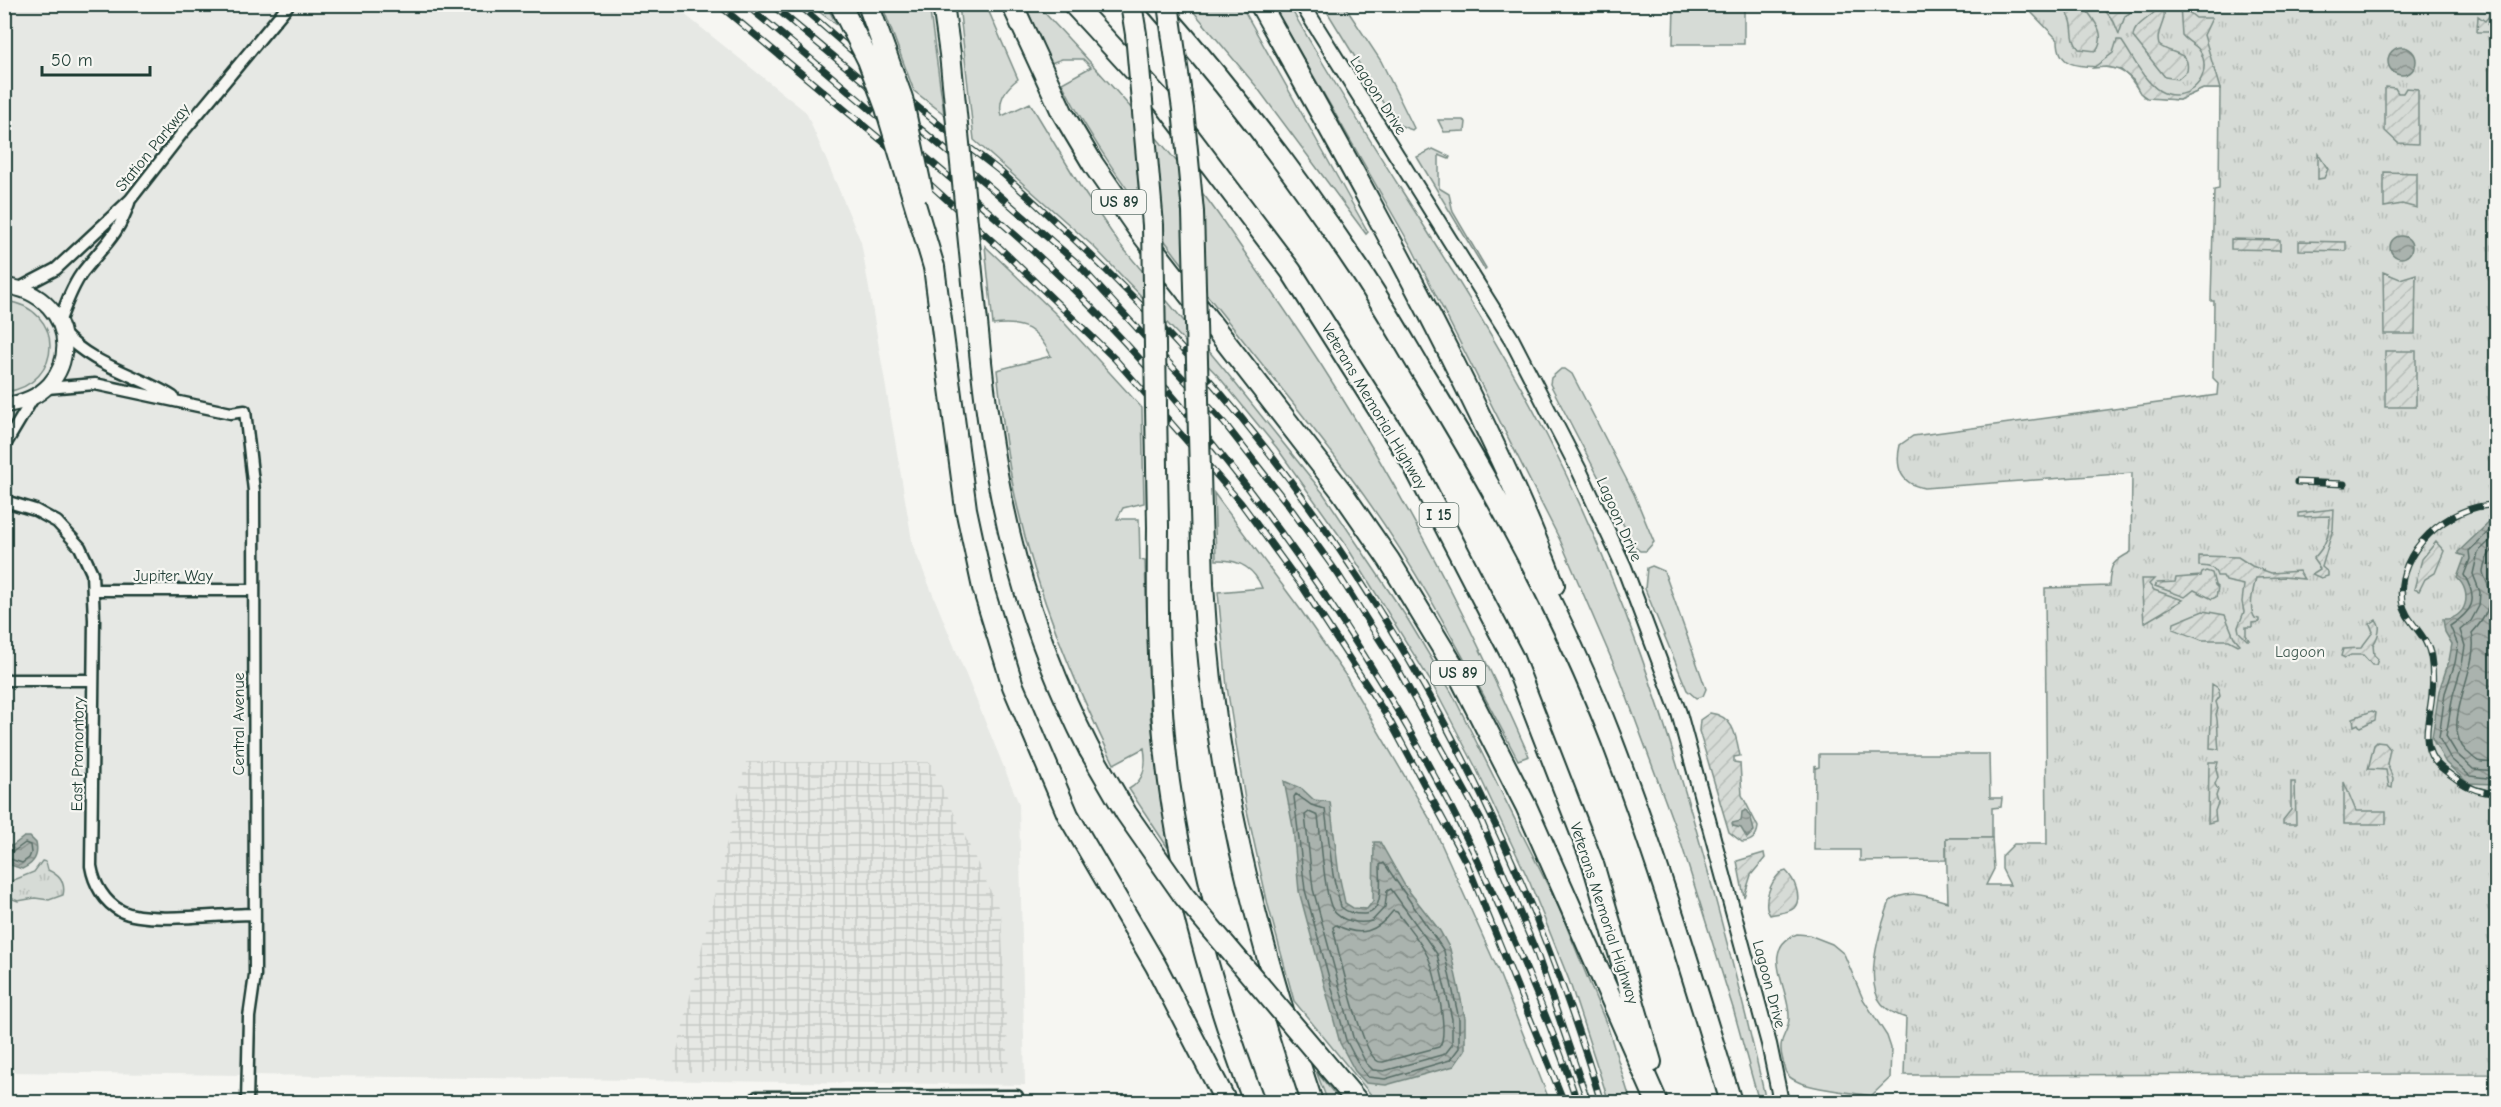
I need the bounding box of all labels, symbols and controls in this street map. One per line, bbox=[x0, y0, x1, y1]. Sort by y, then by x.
scale bar bbox=[42, 39, 150, 77]
text: 50 m bbox=[51, 50, 93, 71]
street label: Lagoon Drive bbox=[1346, 53, 1410, 138]
street label: Station Parkway bbox=[112, 100, 194, 195]
road number: US 89 bbox=[1092, 190, 1146, 214]
street label: Veterans Memorial Highway bbox=[1317, 320, 1431, 493]
street label: Lagoon Drive bbox=[1593, 475, 1646, 564]
road number: I 15 bbox=[1420, 503, 1458, 527]
street label: Jupiter Way bbox=[133, 567, 214, 585]
park label: Lagoon bbox=[2275, 643, 2325, 661]
road number: US 89 bbox=[1431, 661, 1485, 685]
street label: Central Avenue bbox=[230, 672, 248, 776]
street label: East Promontory bbox=[68, 696, 88, 811]
street label: Veterans Memorial Highway bbox=[1566, 820, 1642, 1007]
street label: Lagoon Drive bbox=[1749, 938, 1789, 1030]

